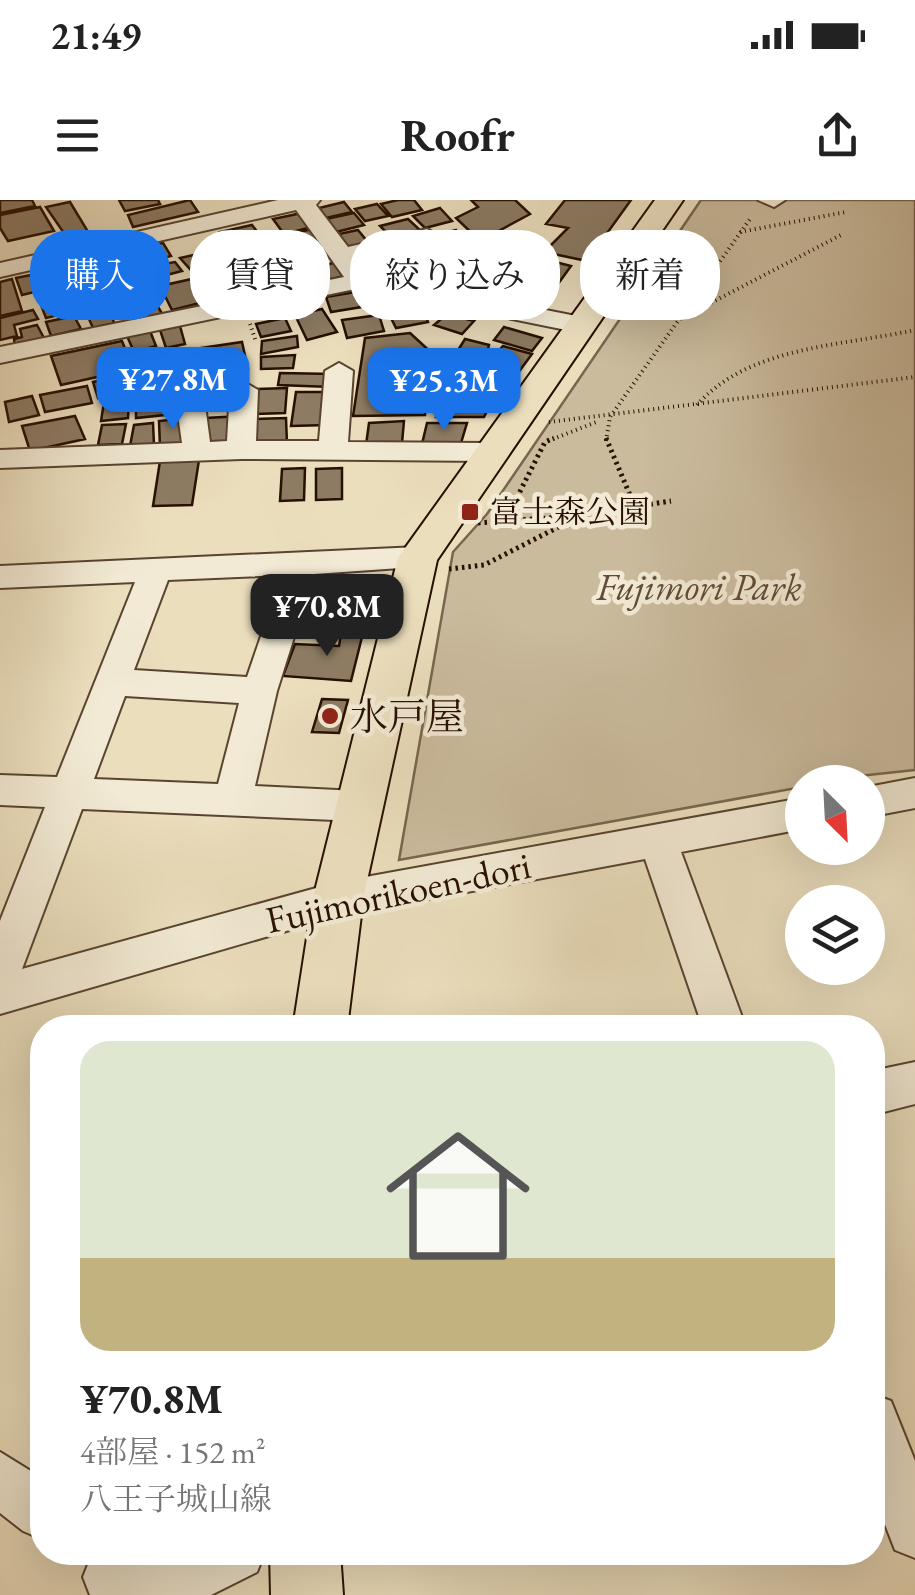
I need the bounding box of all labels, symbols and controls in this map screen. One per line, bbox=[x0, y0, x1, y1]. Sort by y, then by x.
text: 21:49 bbox=[50, 11, 141, 60]
text: Roofr bbox=[400, 106, 515, 164]
icon: menu bbox=[50, 108, 105, 163]
icon: share bbox=[810, 108, 865, 163]
chip: 購入 bbox=[30, 230, 170, 320]
chip: 賃貸 bbox=[190, 230, 330, 320]
chip: 絞り込み bbox=[350, 230, 560, 320]
chip: 新着 bbox=[580, 230, 720, 320]
pin: ¥27.8M bbox=[92, 347, 254, 432]
pin: ¥25.3M bbox=[363, 348, 525, 433]
text: ¥27.8M bbox=[119, 358, 227, 400]
text: ¥25.3M bbox=[390, 359, 498, 401]
place label: 富士森公園 bbox=[490, 491, 650, 533]
marker: 富士森公園 bbox=[459, 501, 481, 523]
park label: Fujimori Park bbox=[595, 562, 802, 611]
pin: ¥70.8M bbox=[246, 574, 408, 659]
text: ¥70.8M bbox=[273, 585, 381, 627]
place label: 水戸屋 bbox=[350, 692, 464, 741]
marker: 水戸屋 bbox=[319, 705, 341, 727]
north arrow bbox=[785, 765, 885, 865]
map controls bbox=[785, 765, 885, 985]
street label: Fujimorikoen-dori bbox=[261, 840, 535, 944]
button: layers bbox=[785, 885, 885, 985]
icon: home bbox=[368, 1106, 548, 1286]
text: ¥70.8M bbox=[80, 1371, 223, 1426]
text: 4部屋 · 152 m² bbox=[80, 1431, 266, 1473]
text: 八王子城山線 bbox=[80, 1478, 272, 1520]

